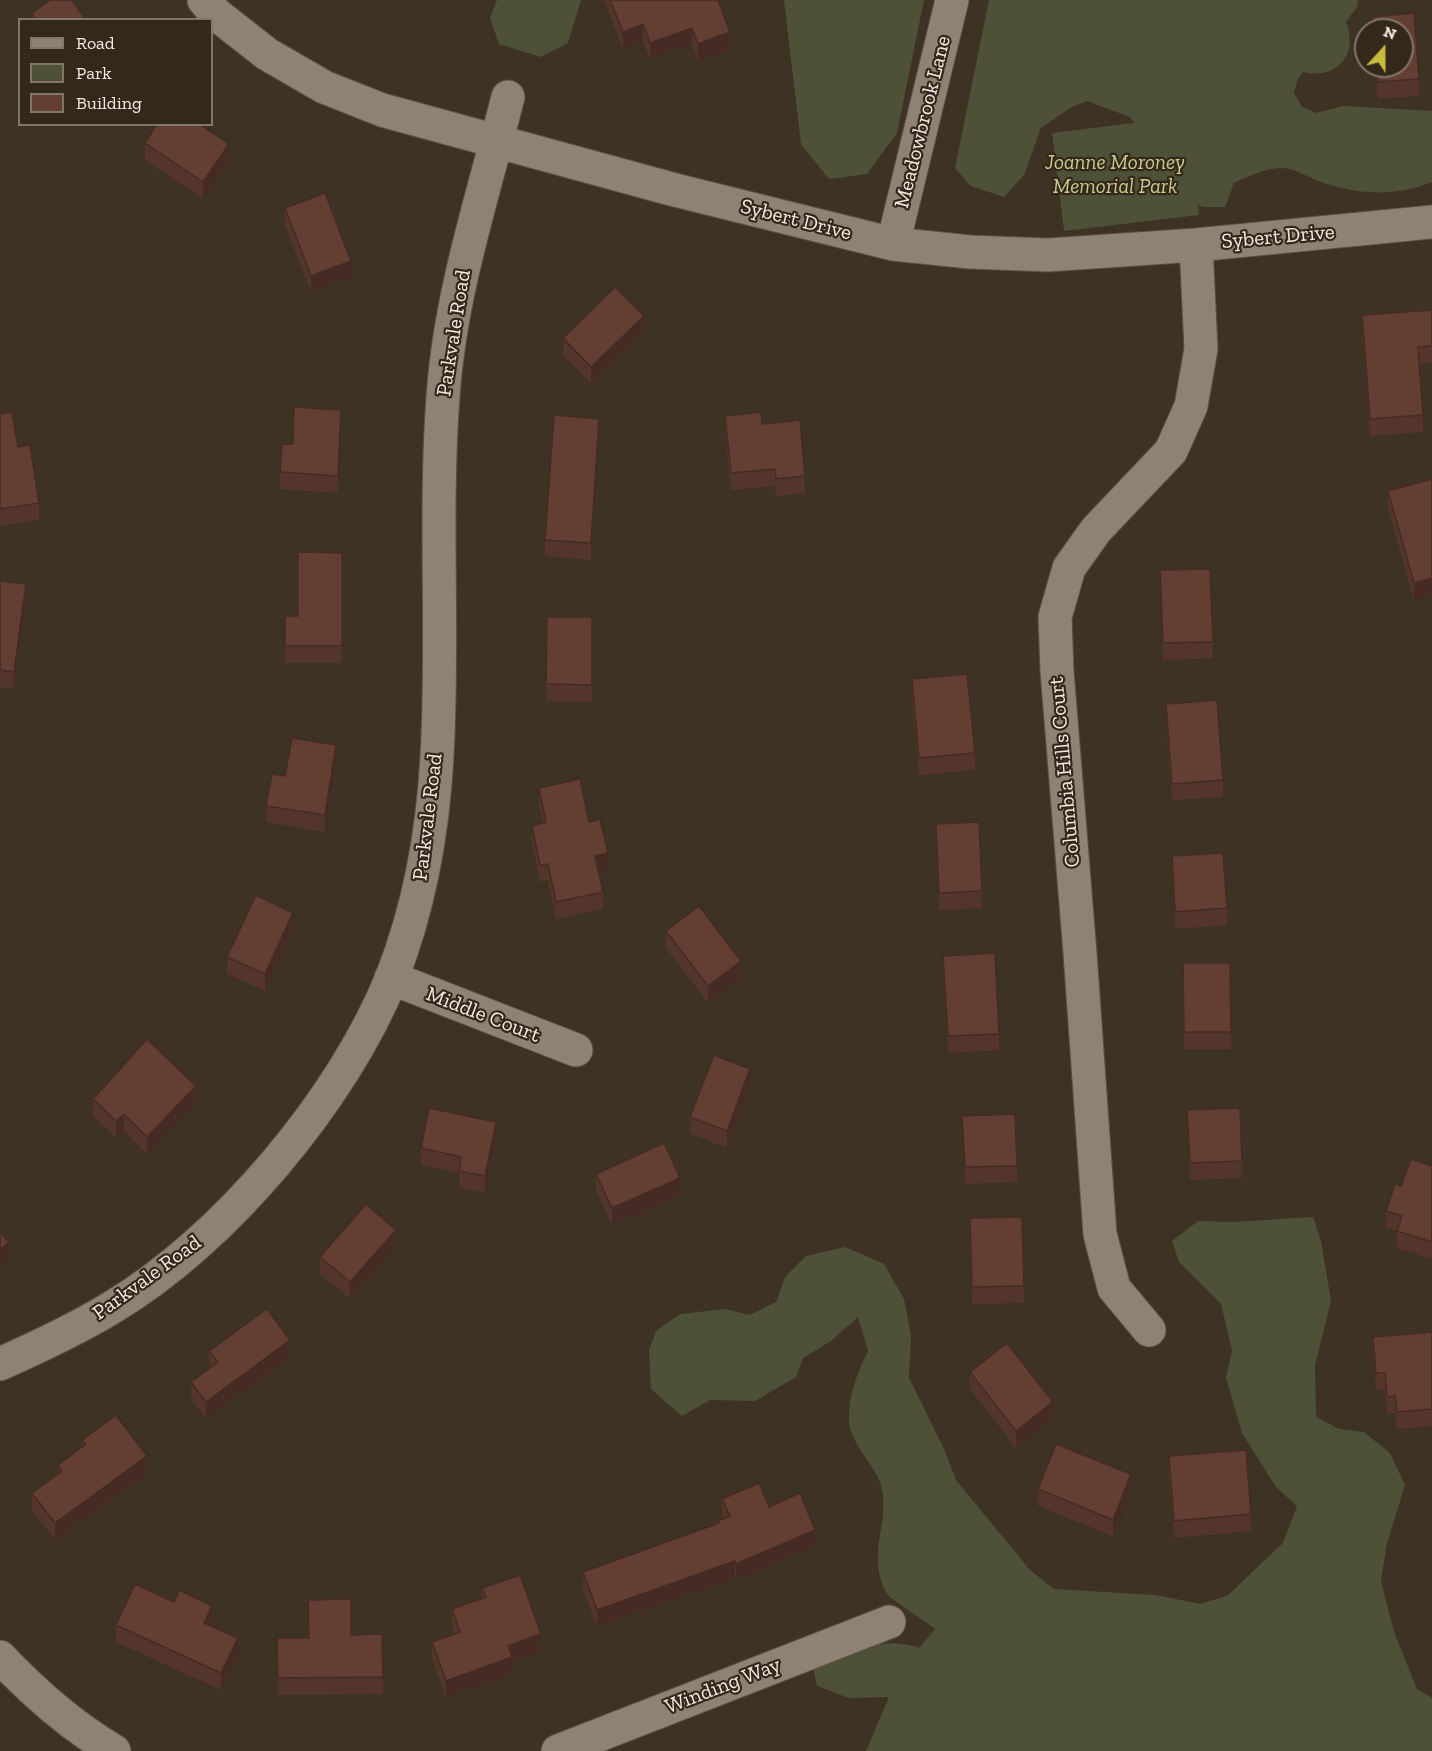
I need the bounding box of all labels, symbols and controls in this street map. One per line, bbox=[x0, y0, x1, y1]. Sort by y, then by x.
legend bbox=[18, 18, 213, 126]
north arrow bbox=[1354, 18, 1414, 78]
text: N bbox=[1381, 22, 1399, 44]
text: Road bbox=[76, 32, 115, 54]
street label: Meadowbrook Lane bbox=[889, 33, 957, 211]
text: Park bbox=[76, 62, 112, 84]
text: Building bbox=[76, 92, 142, 114]
park label: Joanne Moroney Memorial Park bbox=[1045, 150, 1185, 200]
street label: Sybert Drive bbox=[738, 194, 854, 246]
street label: Sybert Drive bbox=[1220, 219, 1336, 255]
street label: Parkvale Road bbox=[432, 268, 476, 398]
street label: Columbia Hills Court bbox=[1044, 676, 1086, 868]
street label: Parkvale Road bbox=[408, 752, 448, 882]
street label: Middle Court bbox=[422, 982, 544, 1048]
street label: Parkvale Road bbox=[88, 1230, 206, 1326]
street label: Winding Way bbox=[662, 1652, 784, 1720]

